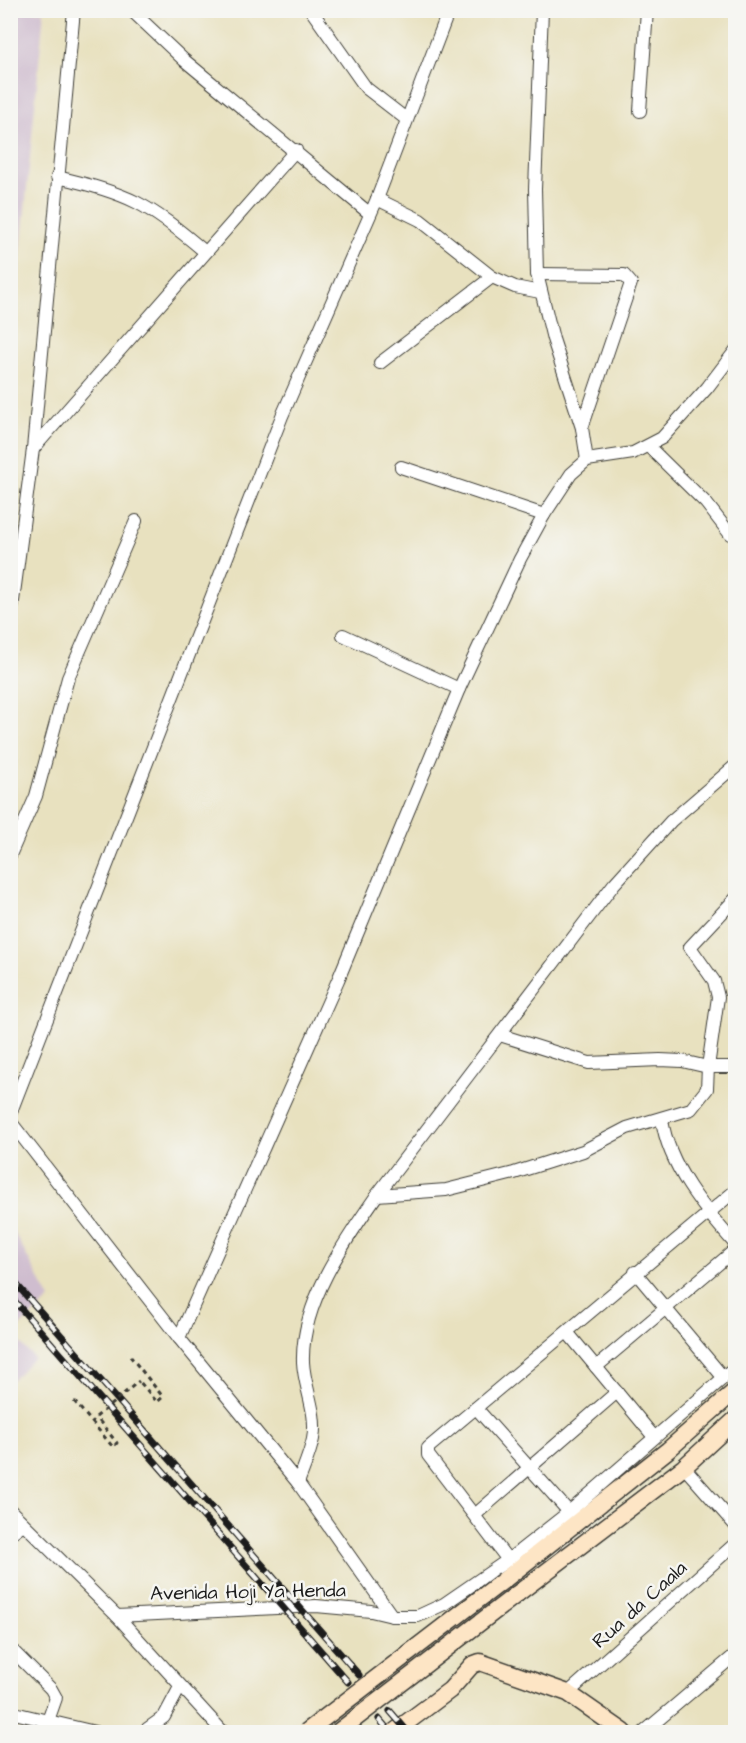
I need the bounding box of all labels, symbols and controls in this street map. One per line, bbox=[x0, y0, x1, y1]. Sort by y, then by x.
street label: Rua da Caala bbox=[586, 1555, 693, 1655]
street label: Avenida Hoji Ya Henda bbox=[150, 1576, 346, 1608]

